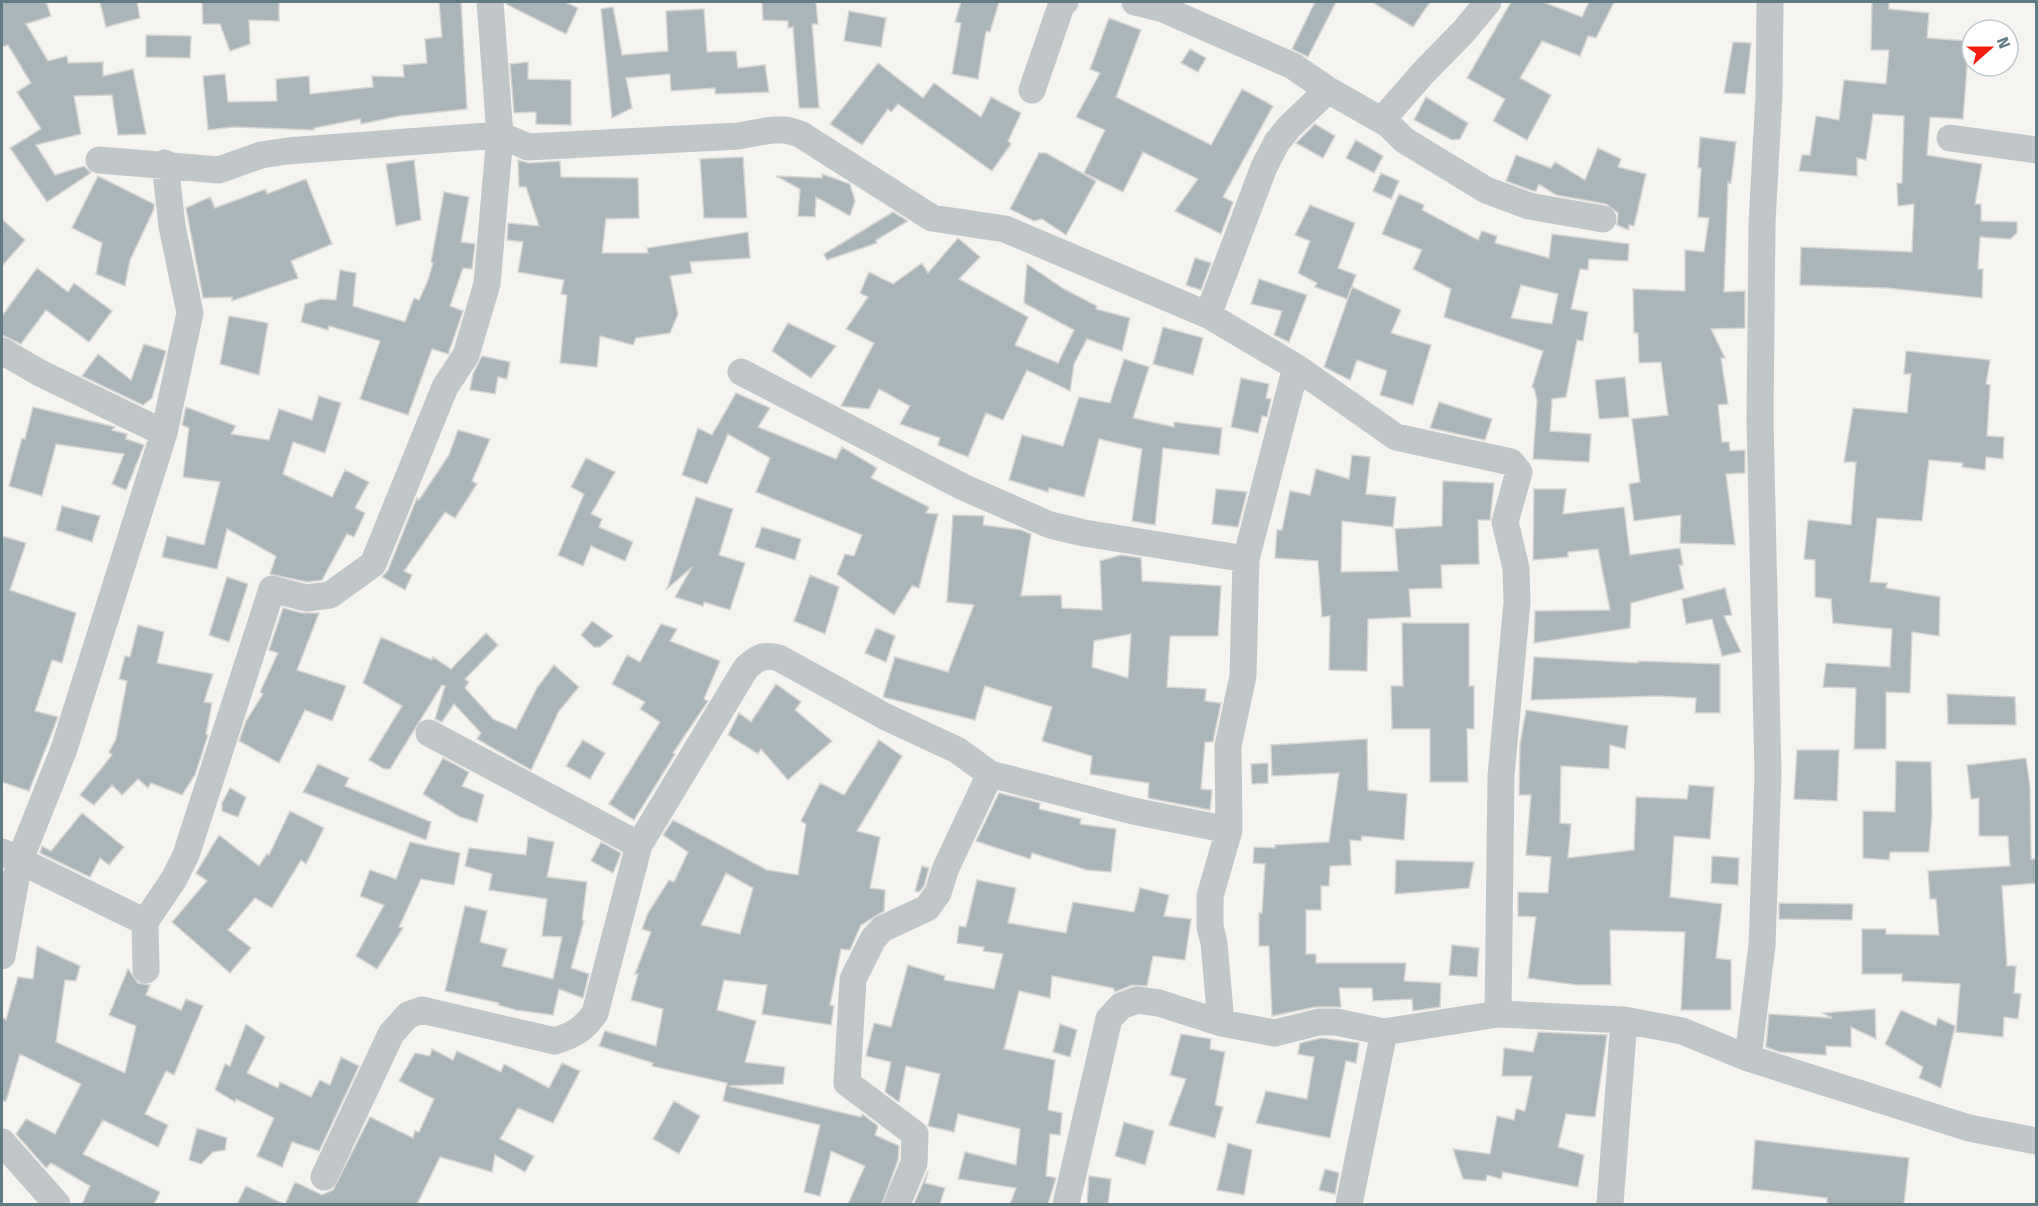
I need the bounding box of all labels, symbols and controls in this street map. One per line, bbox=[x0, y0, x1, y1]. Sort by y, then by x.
north arrow bbox=[1960, 18, 2020, 78]
text: N bbox=[1993, 34, 2014, 51]

